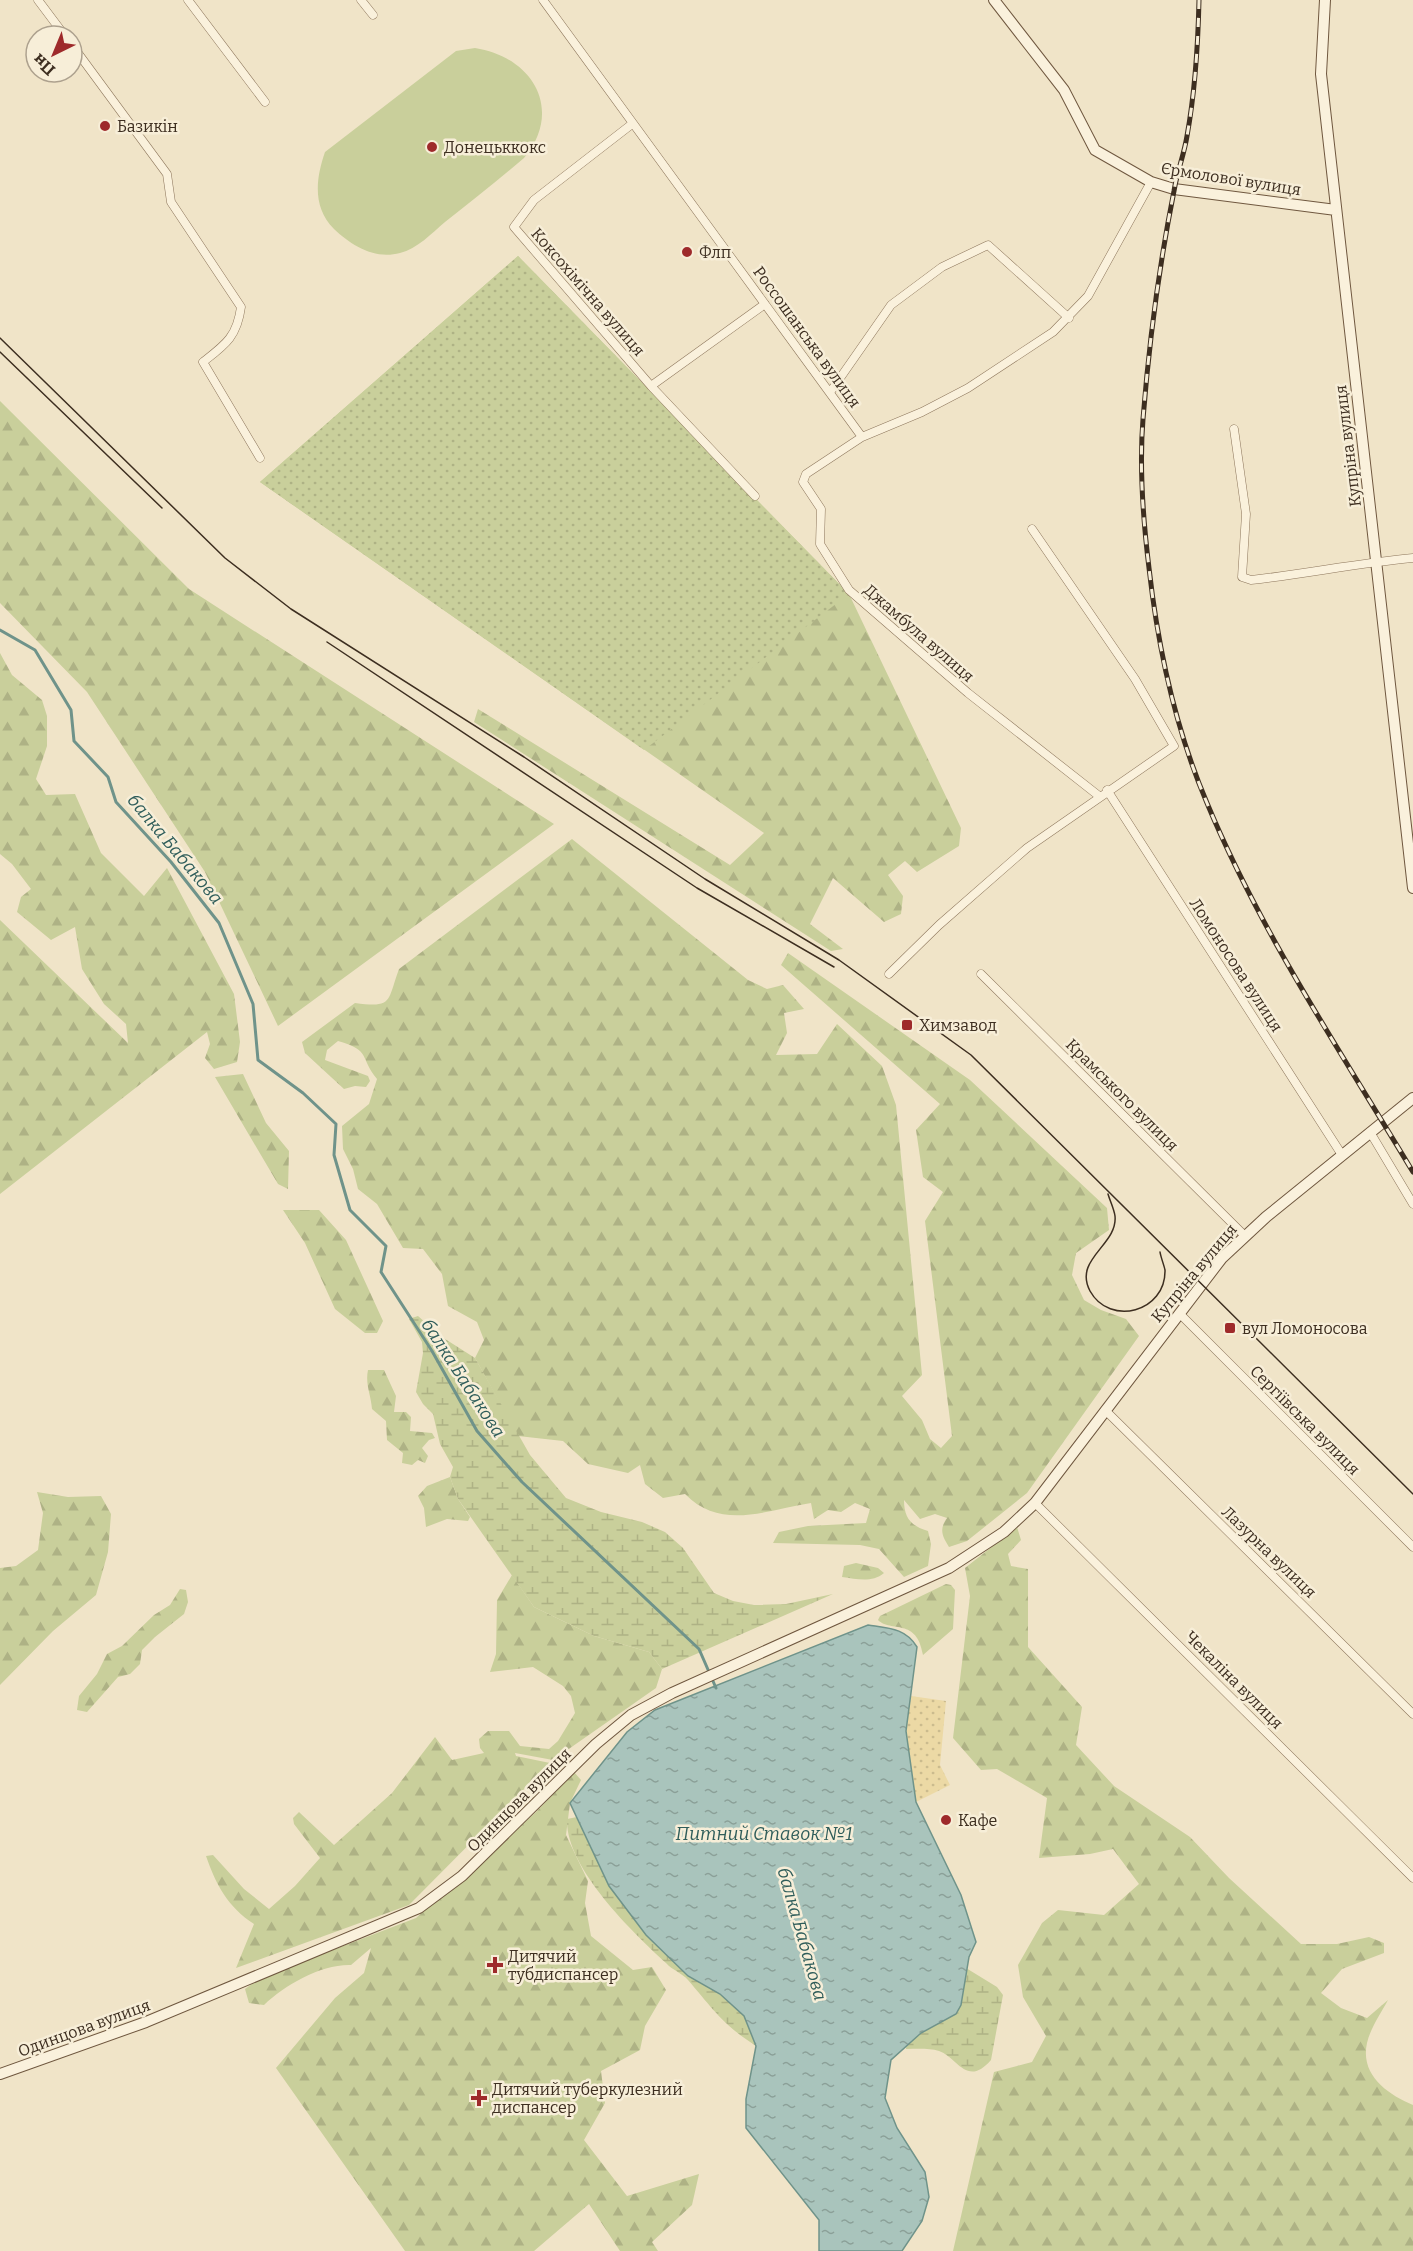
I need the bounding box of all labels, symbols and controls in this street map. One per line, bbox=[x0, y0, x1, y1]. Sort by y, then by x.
north arrow bbox=[24, 24, 84, 84]
text: Пн bbox=[29, 50, 59, 79]
place label: Базикін bbox=[117, 117, 178, 136]
marker: Базикін bbox=[98, 119, 112, 133]
place label: Донецьккокс bbox=[444, 138, 546, 157]
marker: Донецьккокс bbox=[425, 140, 439, 154]
street label: Єрмолової вулиця bbox=[1160, 159, 1303, 199]
street label: Коксохімічна вулиця bbox=[527, 224, 649, 360]
place label: Флп bbox=[699, 243, 731, 262]
marker: Флп bbox=[680, 245, 694, 259]
street label: Россошанська вулиця bbox=[749, 263, 865, 411]
street label: Купріна вулиця bbox=[1331, 384, 1365, 508]
street label: Джамбула вулиця bbox=[860, 580, 978, 686]
water label: балка Бабакова bbox=[122, 789, 228, 909]
street label: Ломоносова вулиця bbox=[1186, 895, 1286, 1036]
place label: Химзавод bbox=[919, 1016, 997, 1035]
marker: Химзавод bbox=[900, 1018, 914, 1032]
street label: Крамського вулиця bbox=[1062, 1035, 1182, 1155]
street label: Купріна вулиця bbox=[1147, 1220, 1241, 1326]
water label: балка Бабакова bbox=[416, 1314, 510, 1442]
place label: вул Ломоносова bbox=[1242, 1319, 1368, 1338]
marker: вул Ломоносова bbox=[1223, 1321, 1237, 1335]
street label: Сергіївська вулиця bbox=[1246, 1361, 1364, 1479]
street label: Лазурна вулиця bbox=[1218, 1502, 1320, 1602]
street label: Чекаліна вулиця bbox=[1181, 1627, 1287, 1733]
street label: Одинцова вулиця bbox=[463, 1744, 575, 1856]
place label: Кафе bbox=[958, 1811, 997, 1830]
marker: Кафе bbox=[939, 1813, 953, 1827]
water label: Питний Ставок №1 bbox=[676, 1823, 852, 1845]
water label: балка Бабакова bbox=[772, 1865, 832, 2003]
place label: Дитячий тубдиспансер bbox=[508, 1947, 618, 1984]
marker: Дитячий тубдиспансер bbox=[486, 1956, 504, 1974]
street label: Одинцова вулиця bbox=[15, 1995, 153, 2061]
place label: Дитячий туберкулезний диспансер bbox=[492, 2080, 683, 2117]
marker: Дитячий туберкулезний диспансер bbox=[470, 2089, 488, 2107]

